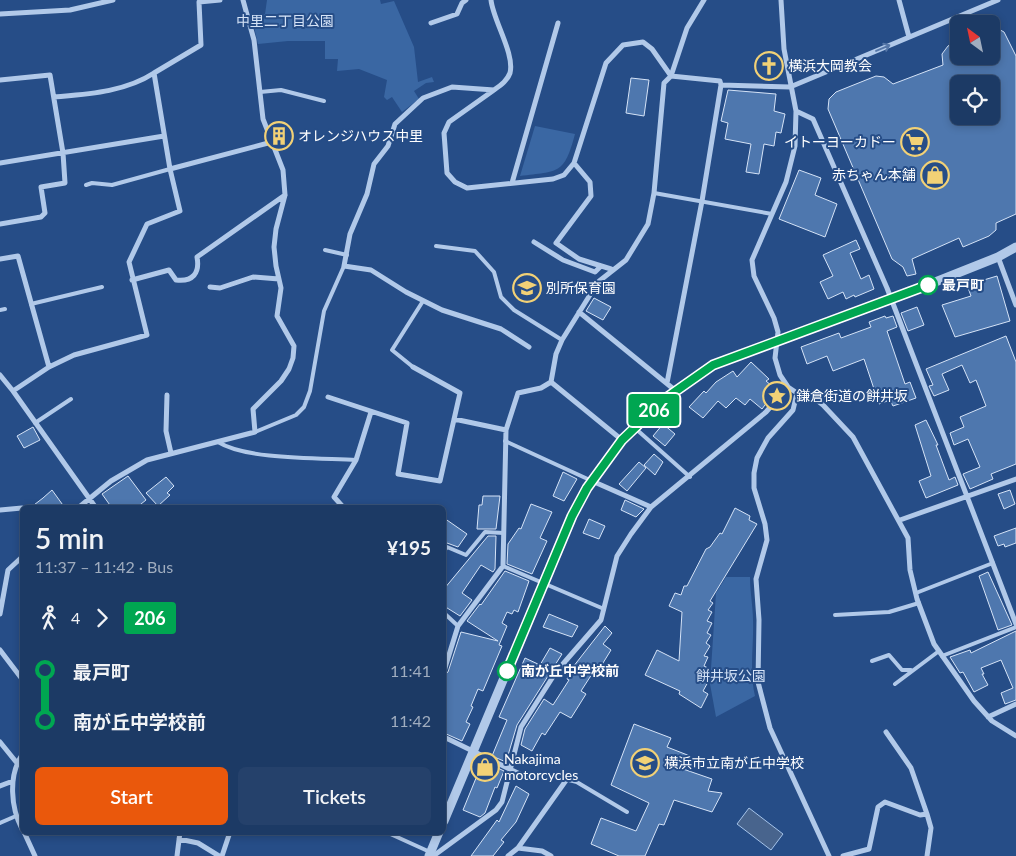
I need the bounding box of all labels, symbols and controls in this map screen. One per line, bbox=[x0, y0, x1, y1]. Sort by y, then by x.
park label: 中里二丁目公園 bbox=[236, 12, 334, 29]
north arrow bbox=[950, 15, 1000, 65]
map controls bbox=[950, 15, 1000, 125]
one-way arrow bbox=[875, 43, 890, 52]
church icon: 横浜大岡教会 bbox=[754, 51, 784, 81]
place label: 横浜大岡教会 bbox=[788, 57, 872, 74]
button: locate bbox=[950, 75, 1000, 125]
building icon: オレンジハウス中里 bbox=[264, 121, 294, 151]
place label: オレンジハウス中里 bbox=[298, 127, 423, 144]
supermarket icon: イトーヨーカドー bbox=[900, 127, 930, 157]
place label: イトーヨーカドー bbox=[784, 133, 896, 150]
shop icon: 赤ちゃん本舗 bbox=[920, 160, 950, 190]
place label: 赤ちゃん本舗 bbox=[832, 166, 916, 183]
school or university icon: 別所保育園 bbox=[512, 273, 542, 303]
marker: 最戸町 bbox=[918, 275, 938, 295]
place label: 最戸町 bbox=[942, 276, 984, 293]
place label: 別所保育園 bbox=[546, 279, 616, 296]
place icon: 鎌倉街道の餅井坂 bbox=[762, 381, 792, 411]
place label: 鎌倉街道の餅井坂 bbox=[796, 387, 908, 404]
line badge: 206 bbox=[625, 394, 683, 426]
text: 206 bbox=[638, 399, 670, 421]
text: 5 min bbox=[35, 521, 104, 555]
text: ¥195 bbox=[387, 536, 431, 559]
text: 11:37 – 11:42 · Bus bbox=[35, 557, 173, 576]
icon: walk bbox=[35, 604, 63, 632]
icon: forward bbox=[88, 604, 116, 632]
text: 206 bbox=[134, 607, 166, 629]
text: 4 bbox=[71, 608, 80, 627]
text: 最戸町 bbox=[73, 660, 130, 683]
text: 11:41 bbox=[390, 661, 431, 680]
marker: 南が丘中学校前 bbox=[497, 661, 517, 681]
place label: 南が丘中学校前 bbox=[521, 662, 619, 679]
park label: 餅井坂公園 bbox=[696, 667, 766, 684]
text: 南が丘中学校前 bbox=[73, 710, 206, 733]
text: 11:42 bbox=[390, 711, 431, 730]
school or university icon: 横浜市立南が丘中学校 bbox=[630, 748, 660, 778]
place label: Nakajima motorcycles bbox=[504, 750, 578, 783]
shop icon: Nakajima motorcycles bbox=[470, 752, 500, 782]
place label: 横浜市立南が丘中学校 bbox=[664, 754, 804, 771]
button: Start bbox=[35, 767, 228, 825]
button: Tickets bbox=[238, 767, 431, 825]

